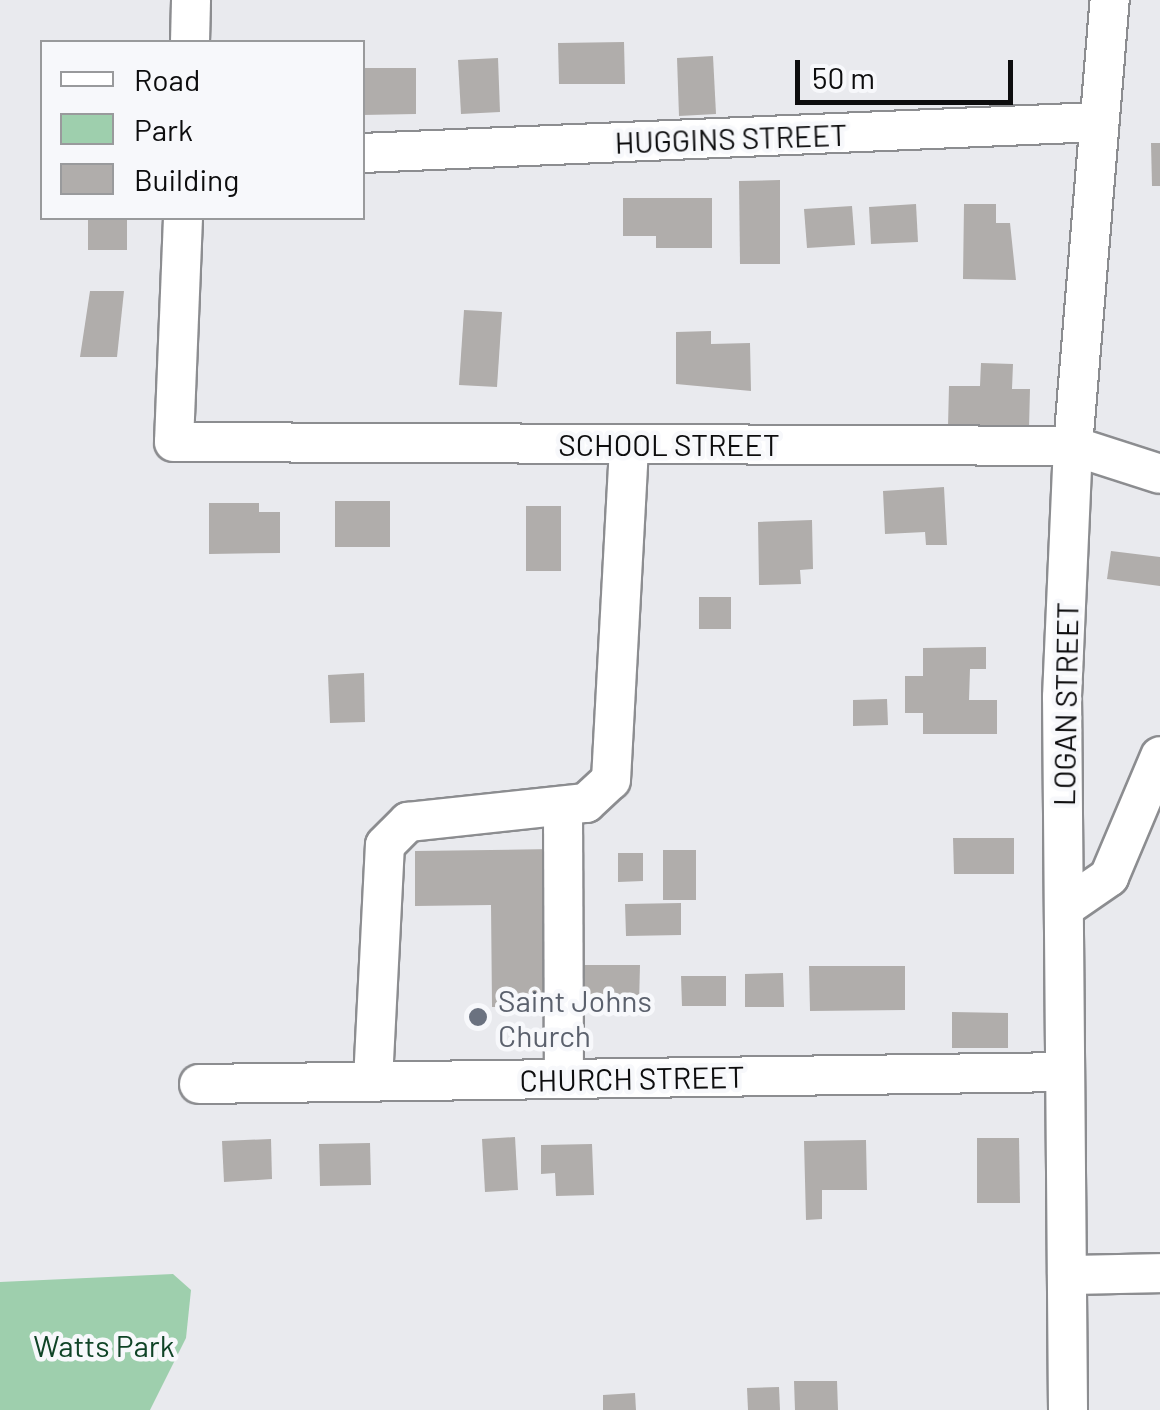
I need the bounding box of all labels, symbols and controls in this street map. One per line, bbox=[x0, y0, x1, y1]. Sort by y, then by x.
legend bbox=[40, 40, 365, 220]
scale bar bbox=[800, 40, 1018, 102]
text: 50 m bbox=[812, 59, 875, 95]
text: Road bbox=[134, 61, 200, 97]
text: Park bbox=[134, 111, 193, 147]
street label: HUGGINS STREET bbox=[614, 116, 848, 160]
text: Building bbox=[134, 161, 239, 197]
street label: SCHOOL STREET bbox=[558, 426, 780, 462]
street label: LOGAN STREET bbox=[1045, 602, 1085, 806]
place label: Saint Johns Church bbox=[498, 982, 652, 1052]
marker: Saint Johns Church bbox=[467, 1006, 489, 1028]
street label: CHURCH STREET bbox=[519, 1058, 745, 1098]
park label: Watts Park bbox=[33, 1327, 175, 1363]

